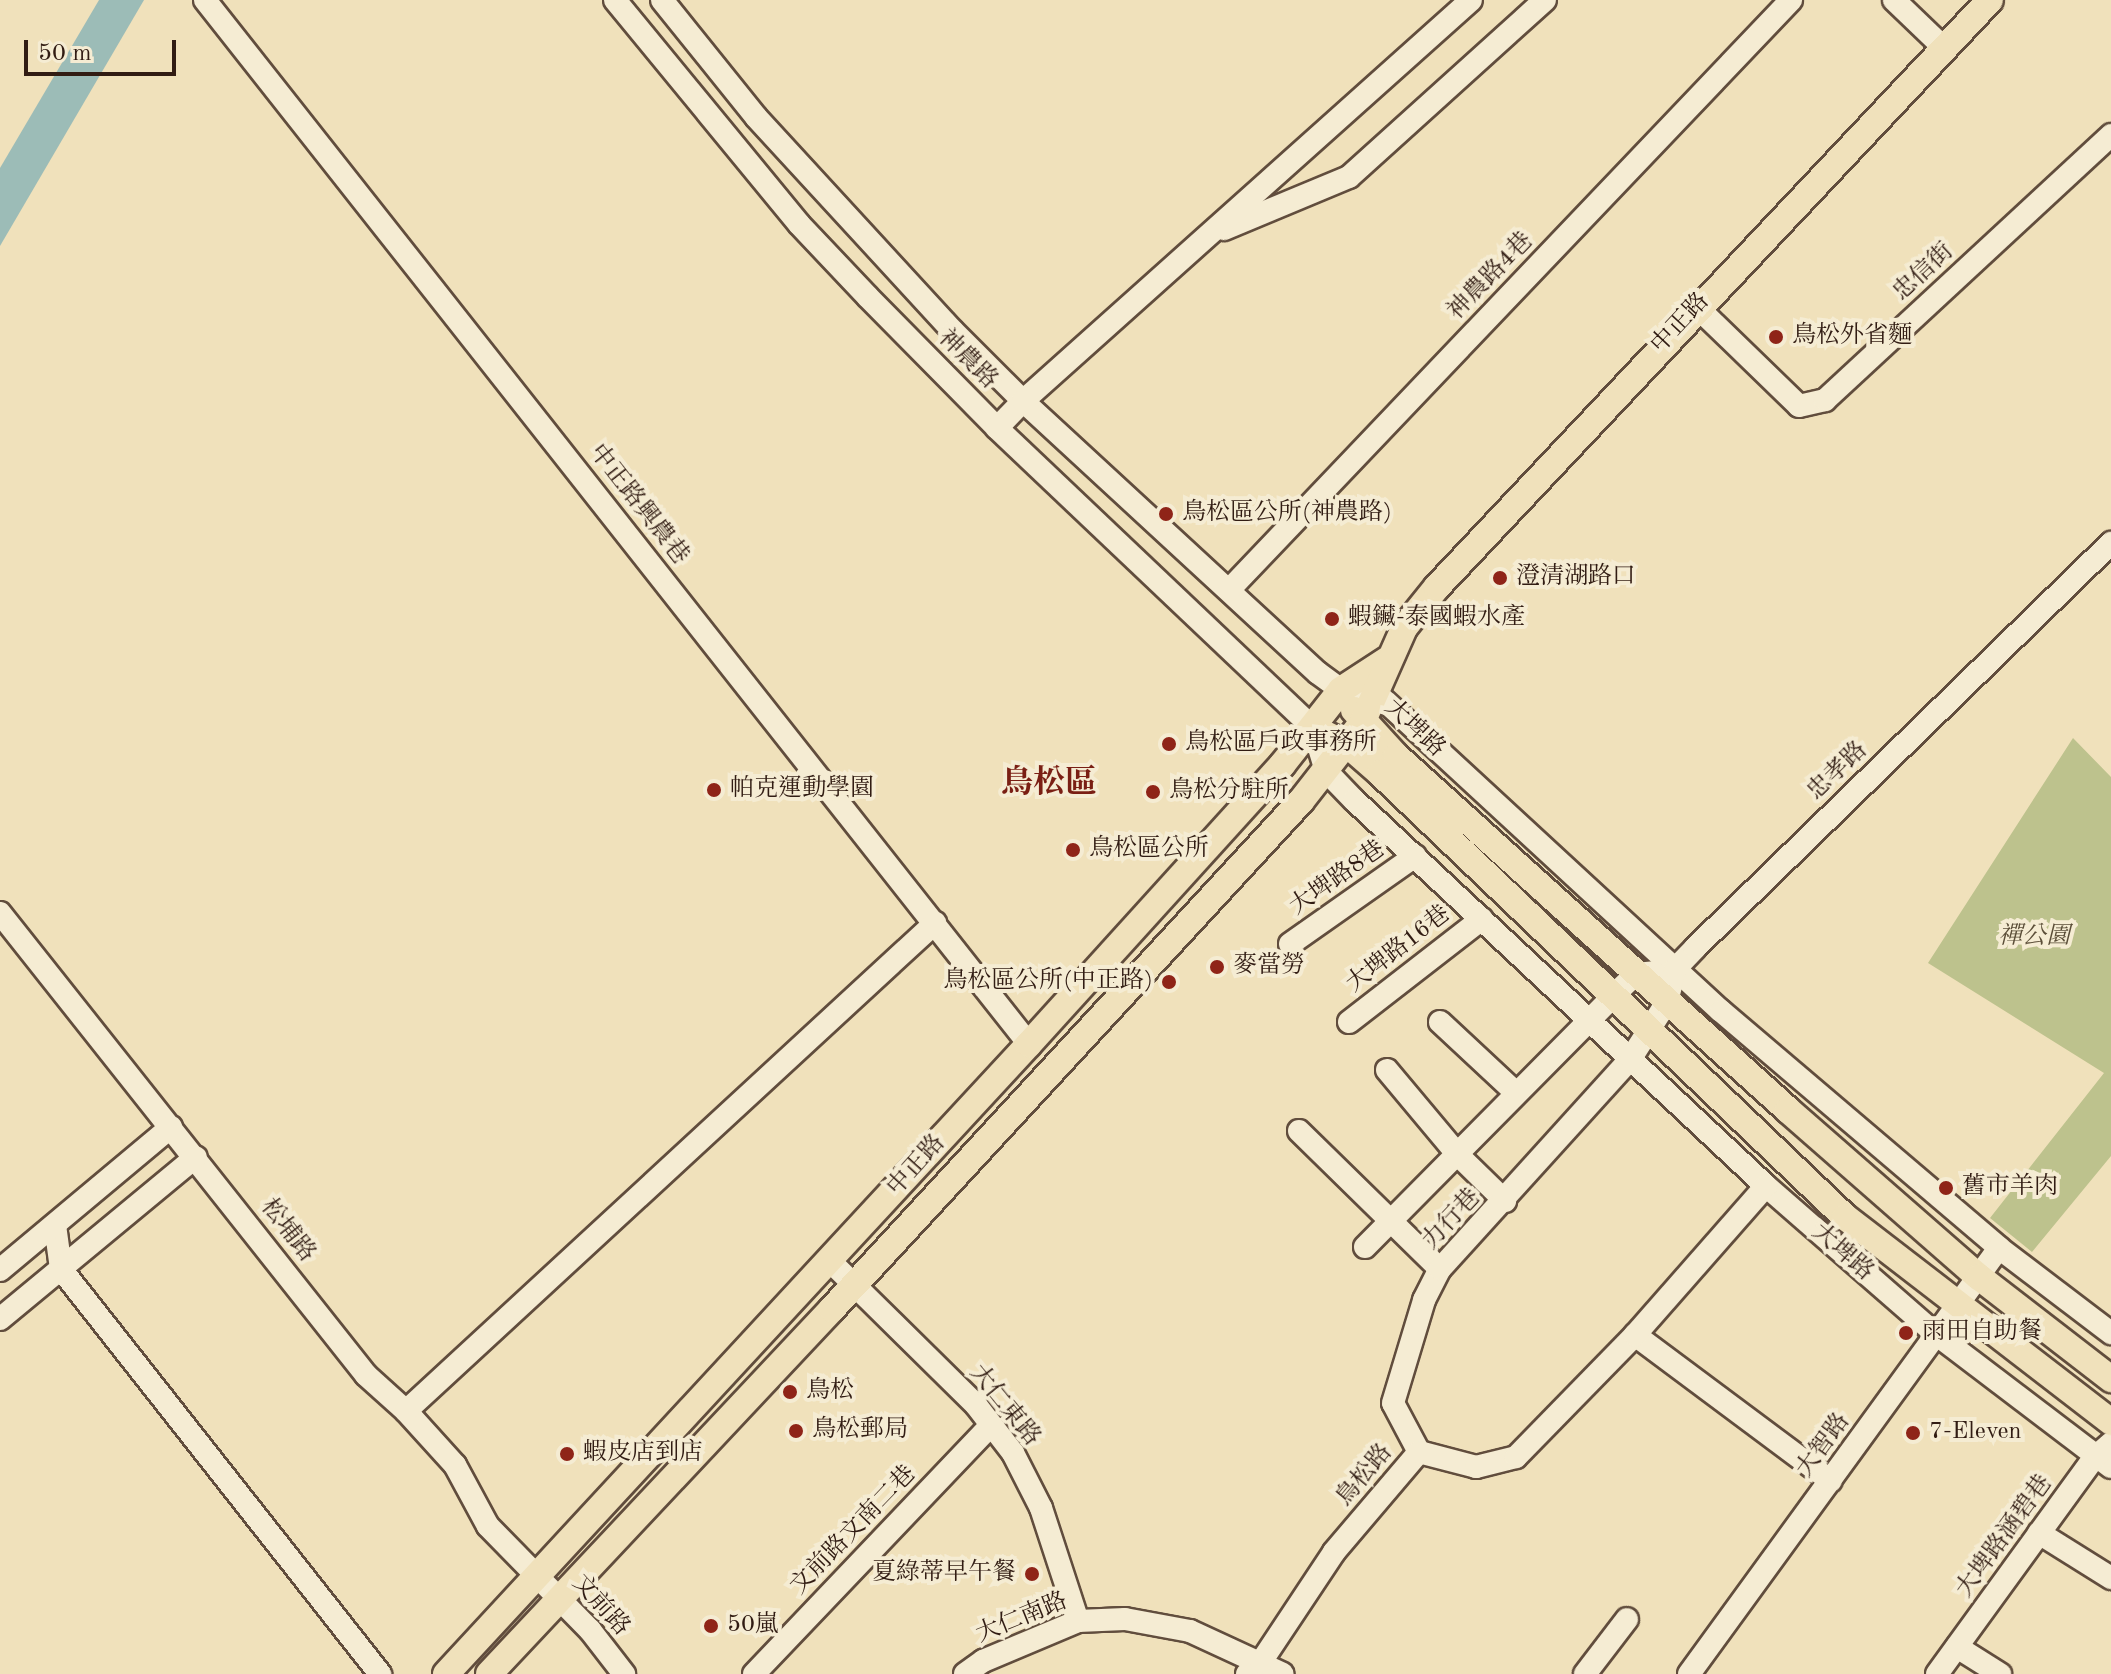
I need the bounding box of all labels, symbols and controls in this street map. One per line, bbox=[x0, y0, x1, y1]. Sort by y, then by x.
scale bar bbox=[28, 24, 180, 74]
text: 50 m bbox=[38, 42, 92, 66]
street label: 神農路4巷 bbox=[1442, 227, 1540, 327]
street label: 忠信街 bbox=[1888, 238, 1960, 308]
street label: 中正路 bbox=[1646, 288, 1716, 360]
place label: 鳥松外省麵 bbox=[1792, 323, 1912, 351]
street label: 神農路 bbox=[931, 324, 1003, 396]
marker: 鳥松外省麵 bbox=[1767, 328, 1785, 346]
street label: 中正路興農巷 bbox=[582, 439, 694, 571]
place label: 鳥松區公所(神農路) bbox=[1182, 500, 1392, 528]
marker: 鳥松區公所(神農路) bbox=[1157, 505, 1175, 523]
place label: 澄清湖路口 bbox=[1516, 564, 1636, 592]
marker: 澄清湖路口 bbox=[1491, 569, 1509, 587]
place label: 蝦鑶-泰國蝦水產 bbox=[1348, 605, 1525, 633]
marker: 蝦鑶-泰國蝦水產 bbox=[1323, 610, 1341, 628]
street label: 大埤路 bbox=[1378, 694, 1450, 764]
place label: 鳥松區戶政事務所 bbox=[1185, 730, 1377, 758]
marker: 鳥松區戶政事務所 bbox=[1160, 735, 1178, 753]
street label: 忠孝路 bbox=[1802, 737, 1874, 807]
district label: 鳥松區 bbox=[1001, 765, 1097, 803]
place label: 帕克運動學園 bbox=[730, 776, 874, 804]
place label: 鳥松分駐所 bbox=[1169, 778, 1289, 806]
marker: 帕克運動學園 bbox=[705, 781, 723, 799]
marker: 鳥松分駐所 bbox=[1144, 783, 1162, 801]
place label: 鳥松區公所 bbox=[1089, 836, 1209, 864]
street label: 大埤路8巷 bbox=[1285, 836, 1391, 922]
marker: 鳥松區公所 bbox=[1064, 841, 1082, 859]
street label: 大埤路16巷 bbox=[1341, 901, 1457, 999]
park label: 禪公園 bbox=[1998, 924, 2070, 952]
place label: 麥當勞 bbox=[1233, 953, 1305, 981]
marker: 麥當勞 bbox=[1208, 958, 1226, 976]
place label: 鳥松區公所(中正路) bbox=[943, 968, 1153, 996]
marker: 鳥松區公所(中正路) bbox=[1160, 973, 1178, 991]
street label: 中正路 bbox=[882, 1130, 952, 1202]
place label: 舊市羊肉 bbox=[1962, 1174, 2058, 1202]
marker: 舊市羊肉 bbox=[1937, 1179, 1955, 1197]
street label: 力行巷 bbox=[1417, 1184, 1487, 1256]
street label: 松埔路 bbox=[253, 1194, 321, 1268]
street label: 大埤路 bbox=[1805, 1219, 1879, 1287]
place label: 雨田自助餐 bbox=[1922, 1319, 2042, 1347]
marker: 雨田自助餐 bbox=[1897, 1324, 1915, 1342]
street label: 大仁東路 bbox=[963, 1360, 1045, 1452]
place label: 鳥松 bbox=[806, 1378, 854, 1406]
marker: 鳥松 bbox=[781, 1383, 799, 1401]
street label: 大智路 bbox=[1791, 1408, 1857, 1484]
place label: 鳥松郵局 bbox=[812, 1417, 908, 1445]
place label: 7-Eleven bbox=[1929, 1419, 2021, 1447]
marker: 鳥松郵局 bbox=[787, 1422, 805, 1440]
marker: 7-Eleven bbox=[1904, 1424, 1922, 1442]
street label: 鳥松路 bbox=[1331, 1439, 1399, 1513]
place label: 蝦皮店到店 bbox=[583, 1440, 703, 1468]
marker: 蝦皮店到店 bbox=[558, 1445, 576, 1463]
street label: 文前路文南二巷 bbox=[785, 1461, 923, 1601]
street label: 大埤路涵碧巷 bbox=[1951, 1470, 2059, 1604]
place label: 夏綠蒂早午餐 bbox=[872, 1560, 1016, 1588]
marker: 夏綠蒂早午餐 bbox=[1023, 1565, 1041, 1583]
street label: 文前路 bbox=[565, 1570, 635, 1642]
street label: 大仁南路 bbox=[972, 1588, 1072, 1650]
place label: 50嵐 bbox=[727, 1612, 779, 1640]
marker: 50嵐 bbox=[702, 1617, 720, 1635]

